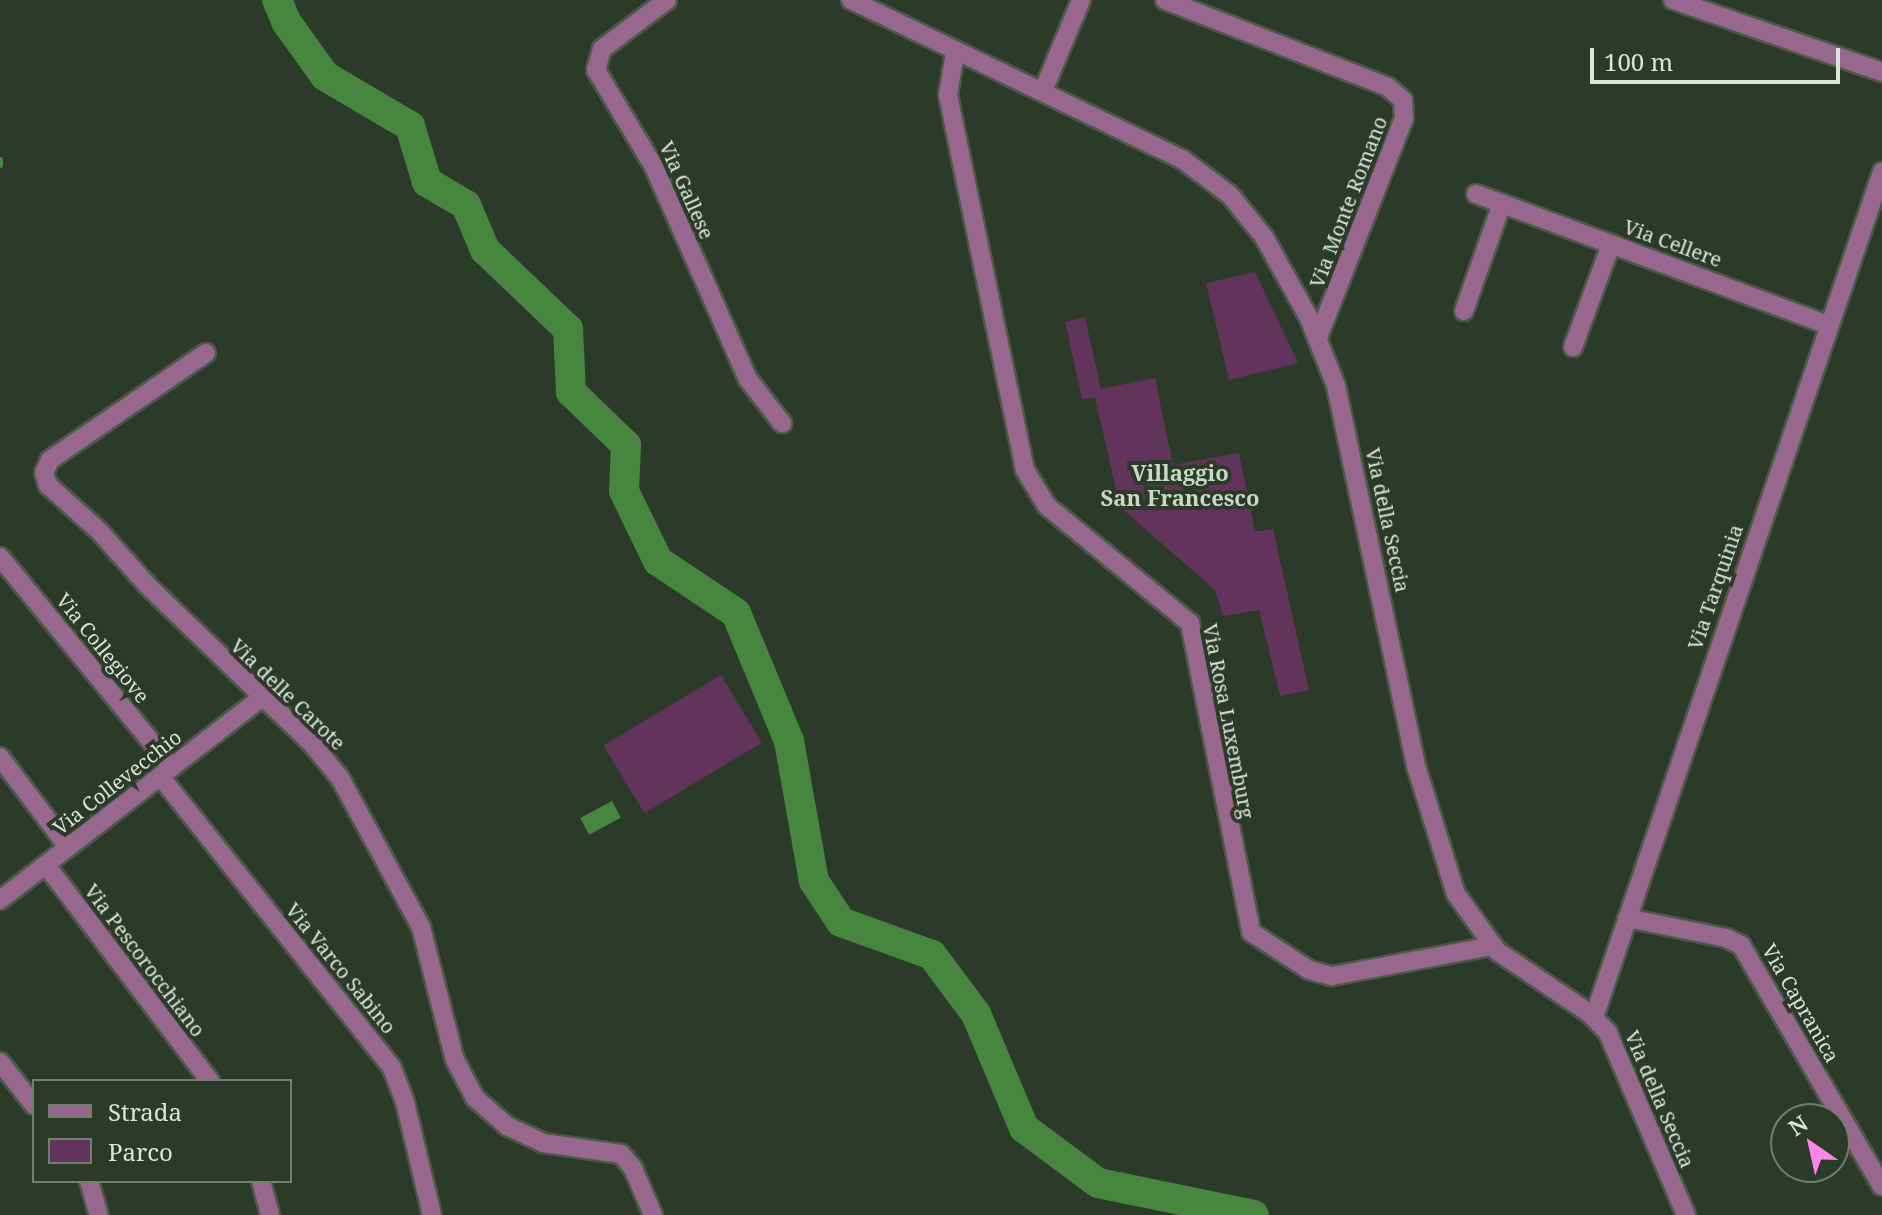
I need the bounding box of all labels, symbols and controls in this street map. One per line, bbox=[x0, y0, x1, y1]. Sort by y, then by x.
scale bar bbox=[1594, 32, 1844, 82]
text: 100 m bbox=[1604, 45, 1673, 78]
street label: Via Monte Romano bbox=[1304, 113, 1392, 291]
street label: Via Gallese bbox=[655, 137, 719, 243]
street label: Via Cellere bbox=[1621, 214, 1725, 272]
street label: Via della Seccia bbox=[1361, 446, 1415, 594]
district label: Villaggio San Francesco bbox=[1101, 459, 1259, 510]
street label: Via Tarquinia bbox=[1682, 521, 1748, 653]
street label: Via Collegiove bbox=[51, 588, 155, 708]
street label: Via Rosa Luxemburg bbox=[1198, 622, 1260, 820]
street label: Via delle Carote bbox=[226, 633, 350, 755]
street label: Via Collevecchio bbox=[48, 725, 186, 839]
street label: Via Pescorocchiano bbox=[80, 879, 210, 1041]
street label: Via Varco Sabino bbox=[281, 898, 401, 1038]
street label: Via Capranica bbox=[1757, 939, 1845, 1067]
street label: Via della Seccia bbox=[1620, 1027, 1700, 1171]
legend bbox=[32, 1079, 292, 1183]
text: Strada bbox=[108, 1095, 182, 1128]
north arrow bbox=[1770, 1103, 1850, 1183]
text: N bbox=[1782, 1107, 1813, 1142]
text: Parco bbox=[108, 1135, 173, 1168]

